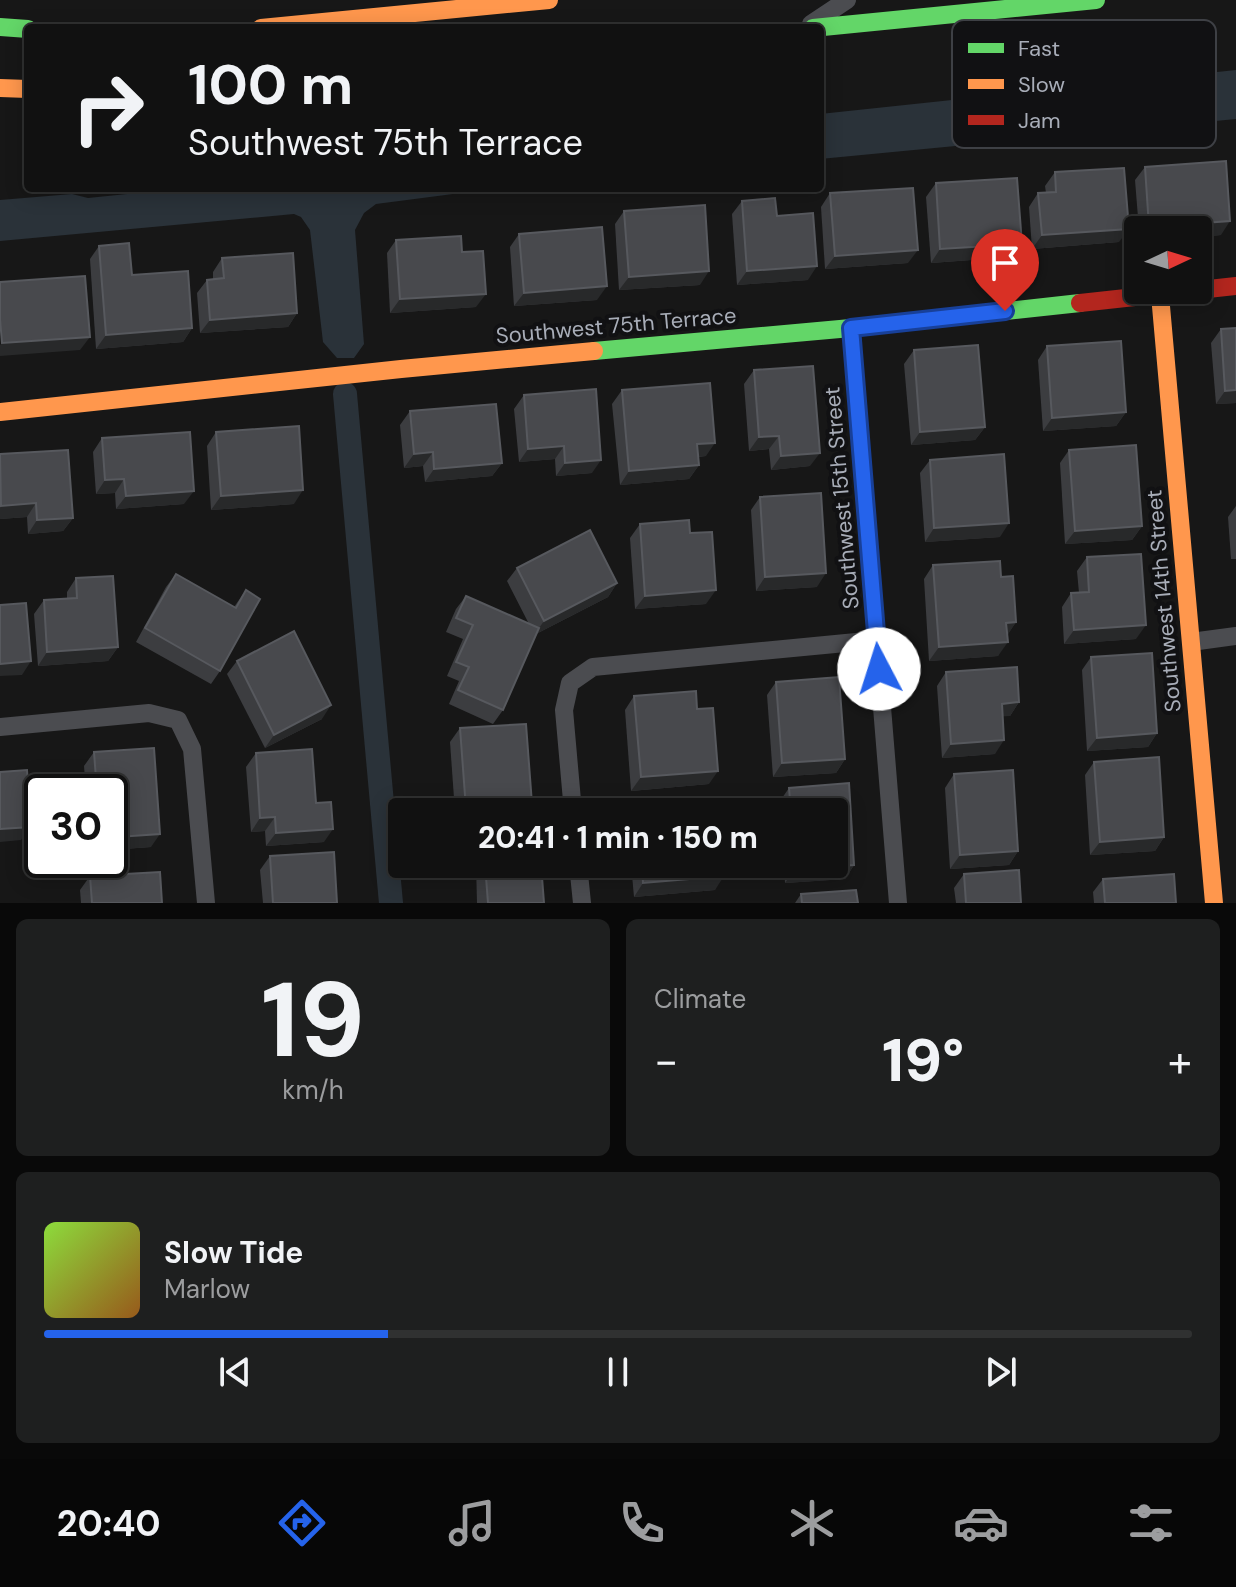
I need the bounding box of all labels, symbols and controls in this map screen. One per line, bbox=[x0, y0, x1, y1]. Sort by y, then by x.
legend bbox=[952, 20, 1216, 148]
text: Fast bbox=[1018, 34, 1060, 63]
text: 100 m bbox=[188, 48, 353, 121]
icon: right bbox=[56, 56, 160, 160]
text: Slow bbox=[1018, 70, 1065, 99]
text: Jam bbox=[1018, 106, 1061, 135]
text: Southwest 75th Terrace bbox=[188, 119, 583, 166]
north arrow bbox=[1124, 216, 1212, 304]
map controls bbox=[1124, 216, 1212, 304]
pin bbox=[971, 229, 1039, 311]
icon: arrive bbox=[983, 241, 1027, 285]
street label: Southwest 75th Terrace bbox=[495, 301, 738, 350]
street label: Southwest 15th Street bbox=[817, 385, 866, 610]
street label: Southwest 14th Street bbox=[1139, 488, 1188, 713]
position arrow bbox=[837, 627, 921, 711]
speed limit sign: 30 bbox=[24, 774, 128, 878]
text: 20:41 · 1 min · 150 m bbox=[478, 818, 758, 857]
text: 19 bbox=[261, 953, 365, 1088]
text: Climate bbox=[654, 982, 746, 1016]
text: 19° bbox=[882, 1021, 964, 1100]
text: − bbox=[654, 1032, 678, 1090]
text: + bbox=[1168, 1032, 1192, 1090]
text: km/h bbox=[282, 1073, 344, 1107]
text: Slow Tide bbox=[164, 1233, 303, 1272]
text: Marlow bbox=[164, 1272, 250, 1306]
icon: previous bbox=[213, 1350, 257, 1394]
icon: pause bbox=[596, 1350, 640, 1394]
icon: next bbox=[979, 1350, 1023, 1394]
icon: directions bbox=[274, 1495, 330, 1551]
icon: music bbox=[444, 1495, 500, 1551]
icon: phone bbox=[614, 1495, 670, 1551]
icon: climate bbox=[784, 1495, 840, 1551]
icon: car bbox=[953, 1495, 1009, 1551]
icon: filters bbox=[1123, 1495, 1179, 1551]
text: 20:40 bbox=[57, 1500, 161, 1547]

